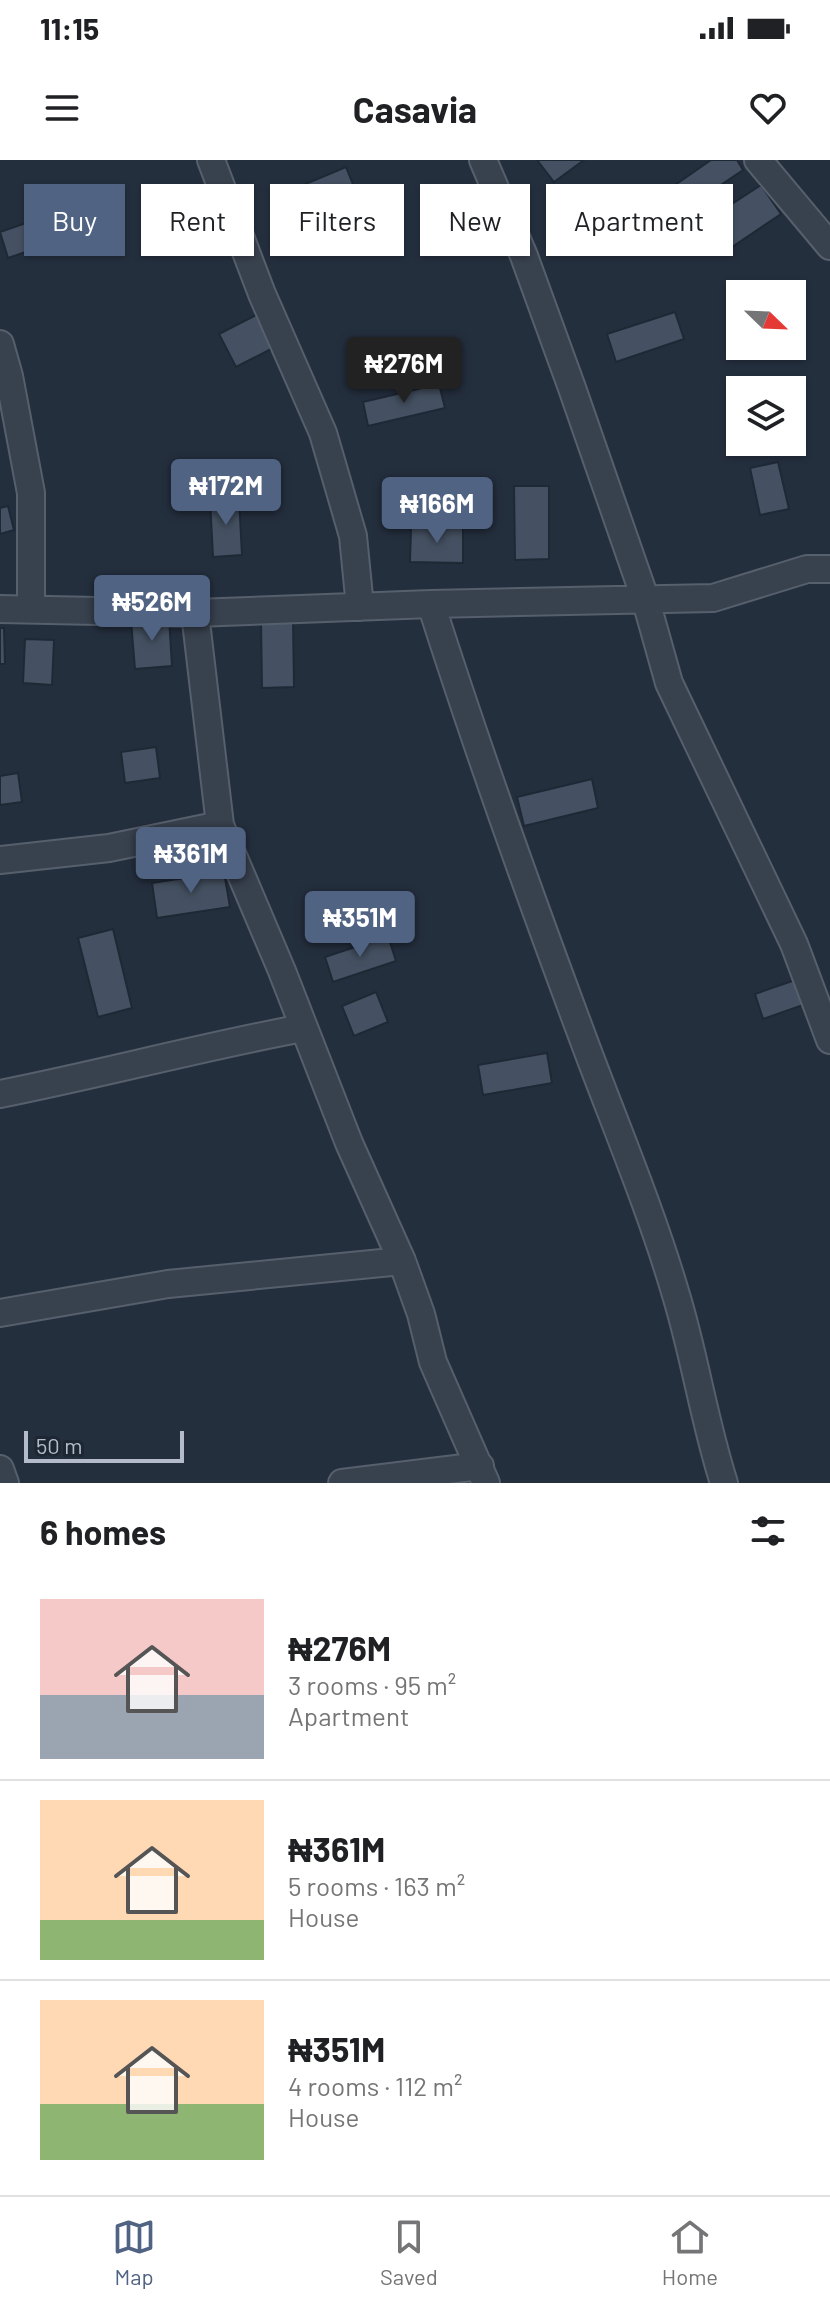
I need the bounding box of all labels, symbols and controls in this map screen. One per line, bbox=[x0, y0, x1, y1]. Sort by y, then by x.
text: 11:15 bbox=[40, 10, 99, 46]
icon: menu bbox=[40, 86, 84, 130]
icon: heart bbox=[746, 86, 790, 130]
text: Casavia bbox=[353, 87, 477, 130]
chip: Buy bbox=[24, 184, 125, 256]
chip: Rent bbox=[141, 184, 254, 256]
chip: Filters bbox=[270, 184, 404, 256]
chip: New bbox=[420, 184, 530, 256]
chip: Apartment bbox=[546, 184, 733, 256]
north arrow bbox=[726, 280, 806, 360]
map controls bbox=[726, 280, 806, 456]
pin: ₦276M bbox=[348, 337, 460, 405]
text: ₦276M bbox=[365, 347, 443, 378]
button: layers bbox=[726, 376, 806, 456]
pin: ₦172M bbox=[170, 459, 282, 527]
text: ₦172M bbox=[189, 469, 263, 500]
pin: ₦166M bbox=[381, 477, 493, 545]
text: ₦166M bbox=[400, 487, 474, 518]
pin: ₦526M bbox=[96, 575, 208, 643]
text: ₦526M bbox=[112, 585, 192, 616]
pin: ₦361M bbox=[135, 827, 247, 895]
text: ₦361M bbox=[154, 837, 228, 868]
pin: ₦351M bbox=[304, 891, 416, 959]
text: ₦351M bbox=[323, 901, 397, 932]
scale bar bbox=[24, 1427, 184, 1463]
text: 50 m bbox=[36, 1432, 82, 1458]
icon: filters bbox=[746, 1509, 790, 1553]
text: 6 homes bbox=[40, 1511, 166, 1552]
text: ₦276M bbox=[288, 1627, 391, 1668]
icon: home bbox=[104, 1631, 200, 1727]
text: 3 rooms · 95 m² bbox=[288, 1669, 456, 1700]
text: Apartment bbox=[288, 1700, 409, 1731]
text: ₦361M bbox=[288, 1828, 385, 1869]
icon: home bbox=[104, 1832, 200, 1928]
text: 5 rooms · 163 m² bbox=[288, 1870, 465, 1901]
text: House bbox=[288, 1901, 359, 1932]
text: ₦351M bbox=[288, 2028, 385, 2069]
icon: home bbox=[104, 2032, 200, 2128]
text: 4 rooms · 112 m² bbox=[288, 2070, 462, 2101]
text: House bbox=[288, 2101, 359, 2132]
tab: Map bbox=[112, 2215, 156, 2289]
tab: Saved bbox=[380, 2215, 438, 2289]
tab: Home bbox=[662, 2215, 718, 2289]

